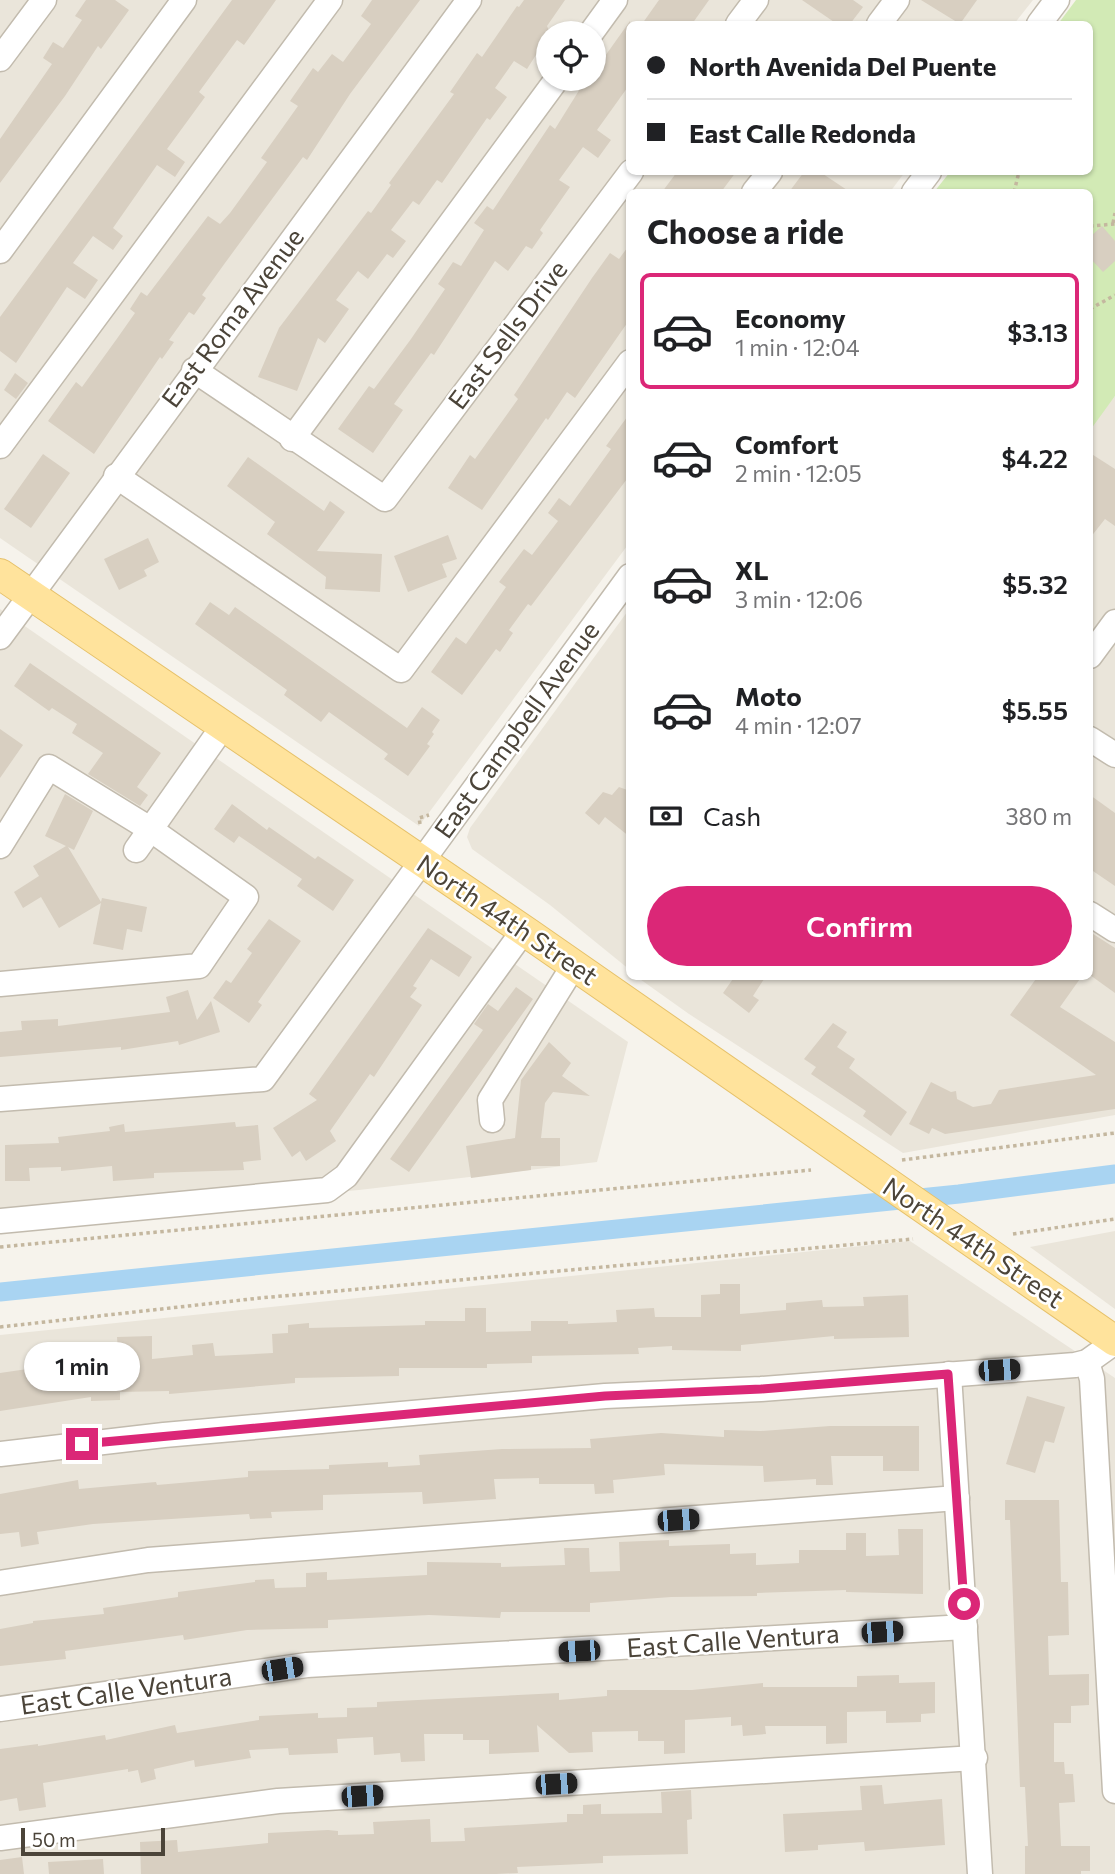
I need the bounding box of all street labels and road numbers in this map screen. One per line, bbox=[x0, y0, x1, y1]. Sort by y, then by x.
street label: East Roma Avenue bbox=[154, 221, 309, 413]
street label: East Sells Drive bbox=[441, 254, 573, 415]
street label: East Campbell Avenue bbox=[427, 615, 605, 843]
street label: North 44th Street bbox=[412, 847, 604, 991]
street label: North 44th Street bbox=[878, 1170, 1070, 1314]
street label: East Calle Ventura bbox=[625, 1617, 840, 1662]
street label: East Calle Ventura bbox=[18, 1659, 234, 1720]

